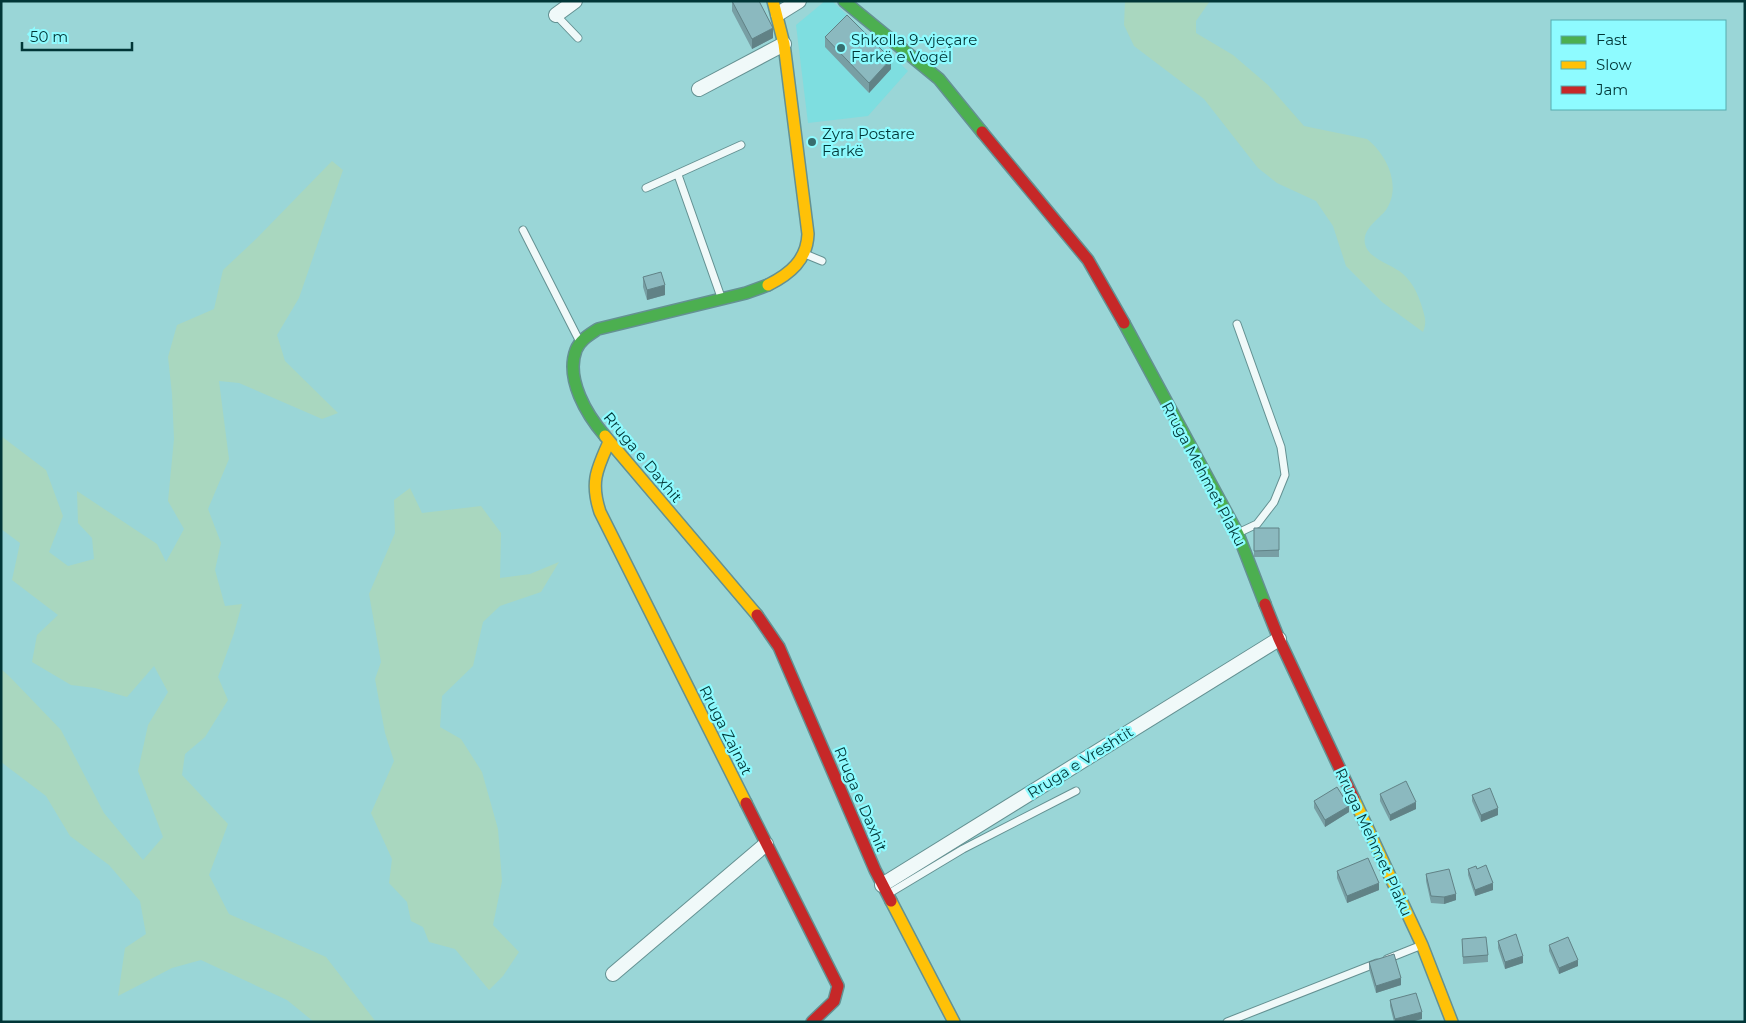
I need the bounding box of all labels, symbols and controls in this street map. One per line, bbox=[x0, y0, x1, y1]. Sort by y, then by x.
scale bar bbox=[22, 20, 132, 52]
legend bbox=[1551, 20, 1726, 110]
text: 50 m bbox=[30, 27, 68, 46]
place label: Shkolla 9-vjeçare Farkë e Vogël bbox=[851, 30, 977, 66]
text: Fast bbox=[1596, 30, 1627, 49]
marker: Shkolla 9-vjeçare Farkë e Vogël bbox=[835, 42, 847, 54]
text: Slow bbox=[1596, 55, 1632, 74]
text: Jam bbox=[1595, 80, 1628, 99]
place label: Zyra Postare Farkë bbox=[822, 124, 915, 160]
marker: Zyra Postare Farkë bbox=[806, 136, 818, 148]
street label: Rruga Mehmet Plaku bbox=[1158, 398, 1250, 550]
street label: Rruga e Daxhit bbox=[600, 408, 686, 506]
street label: Rruga Zajnat bbox=[695, 682, 757, 778]
street label: Rruga e Vreshtit bbox=[1023, 722, 1137, 802]
street label: Rruga e Daxhit bbox=[830, 744, 892, 854]
street label: Rruga Mehmet Plaku bbox=[1331, 765, 1417, 919]

